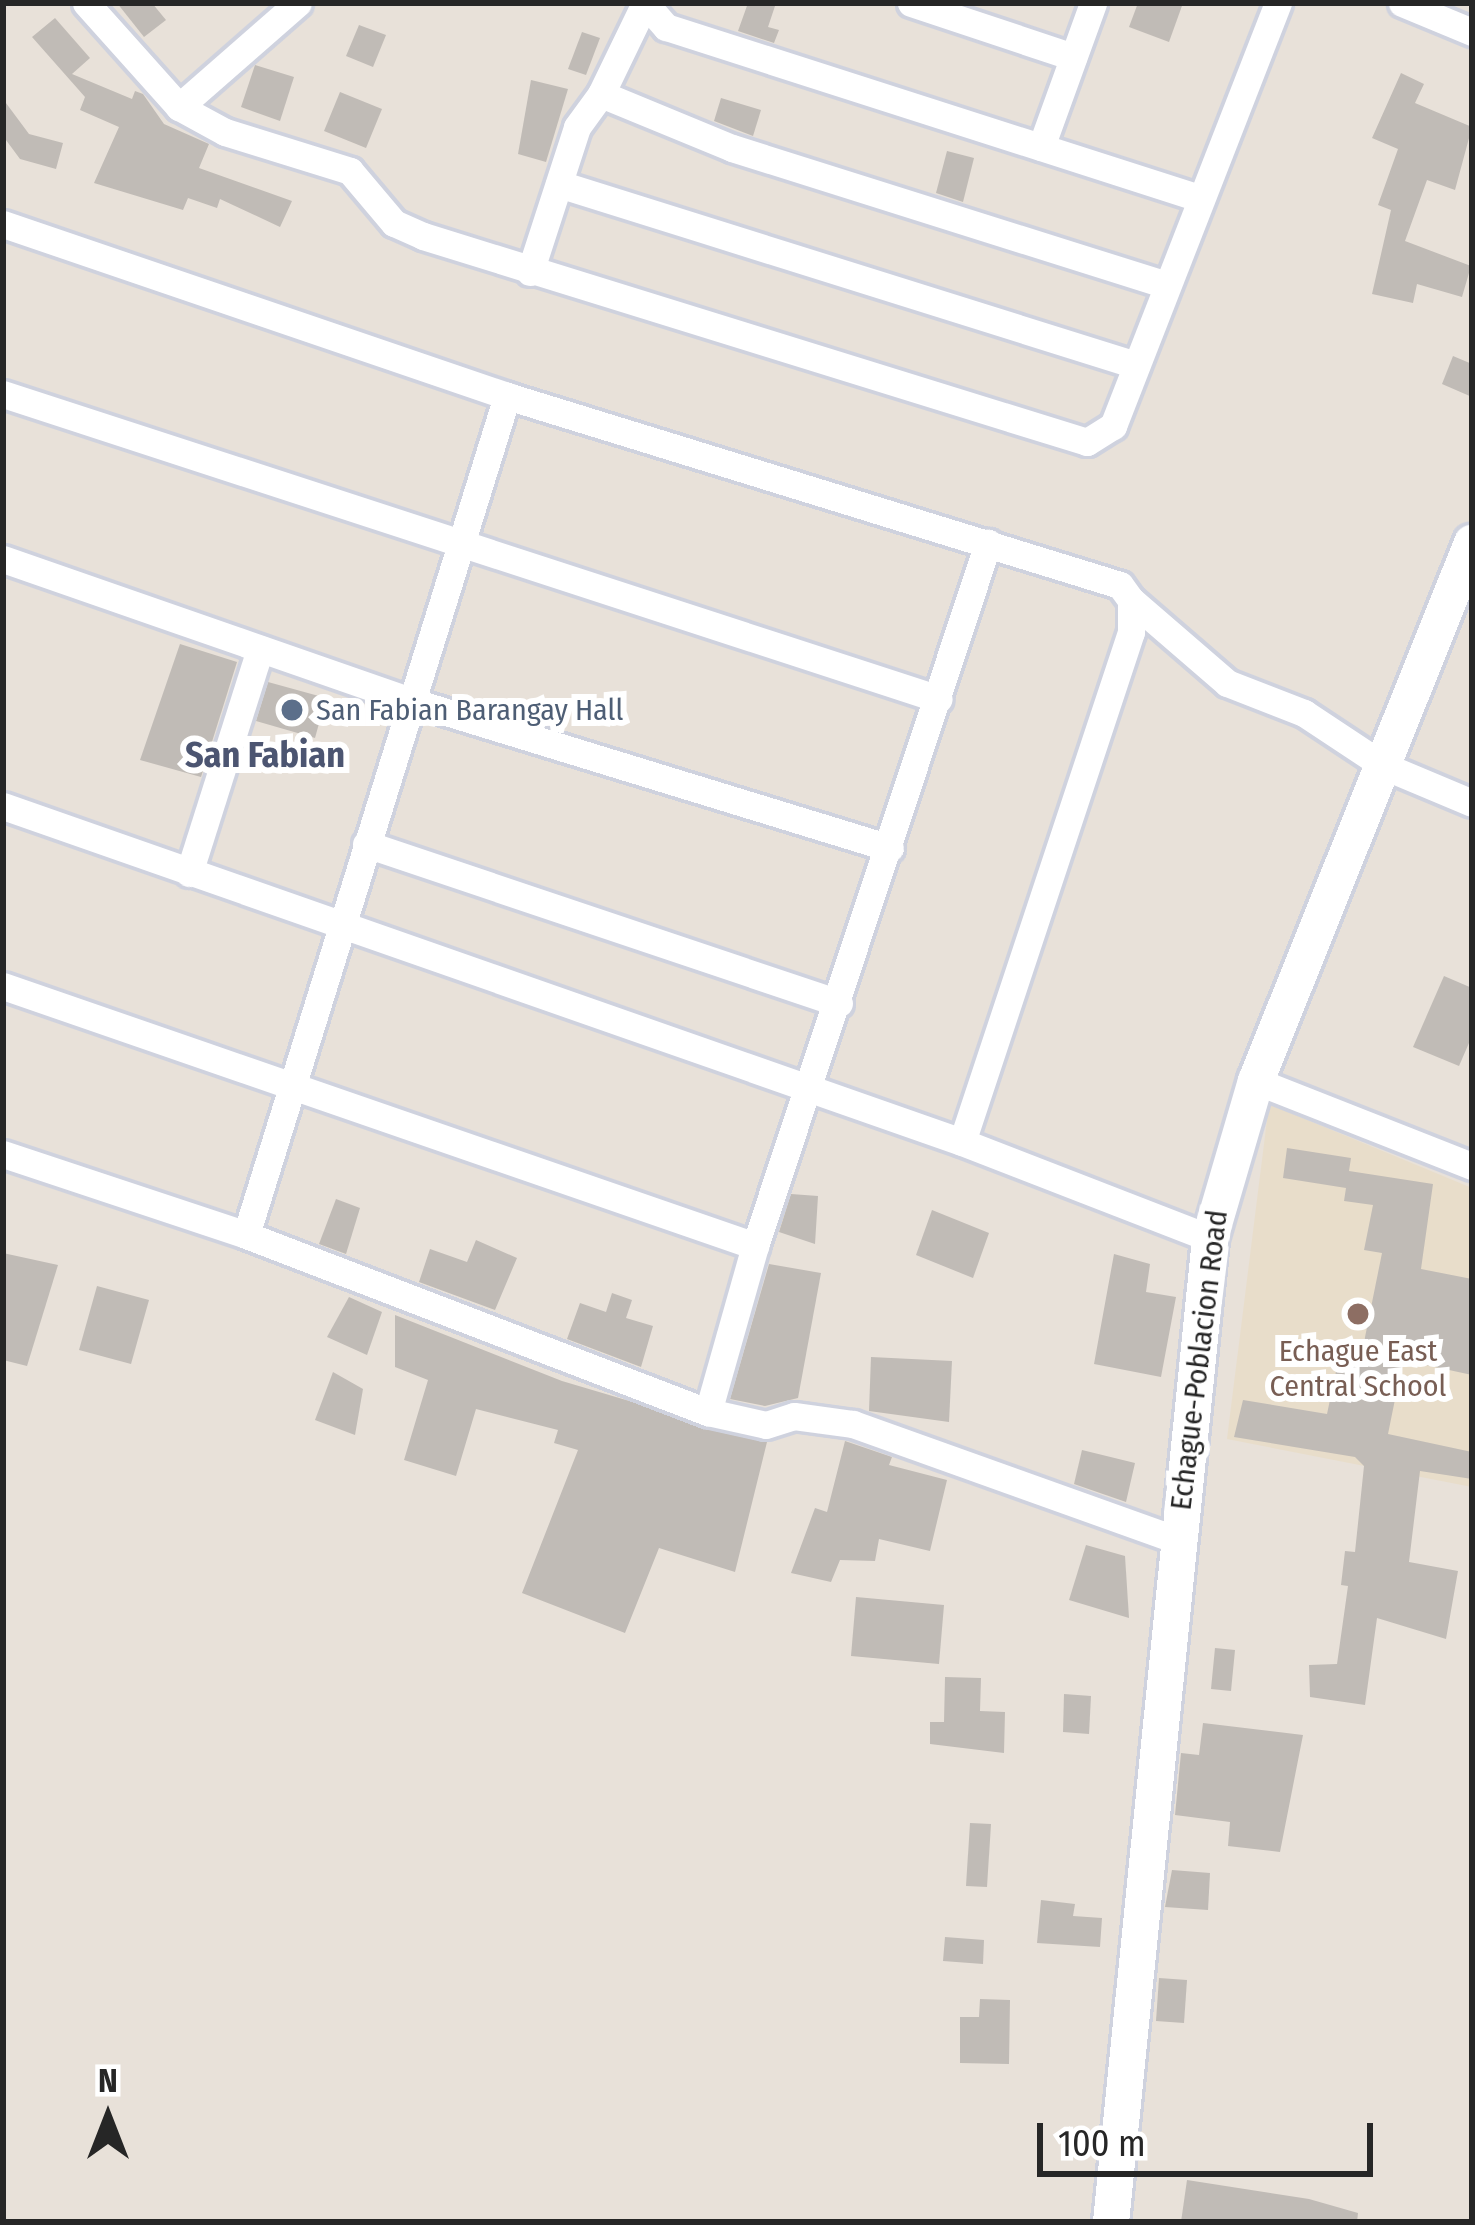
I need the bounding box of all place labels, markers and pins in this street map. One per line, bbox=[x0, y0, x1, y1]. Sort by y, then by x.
place label: San Fabian Barangay Hall bbox=[316, 692, 623, 728]
marker: San Fabian Barangay Hall bbox=[279, 697, 305, 723]
marker: Echague East Central School bbox=[1345, 1301, 1371, 1327]
place label: Echague East Central School bbox=[1270, 1333, 1446, 1404]

